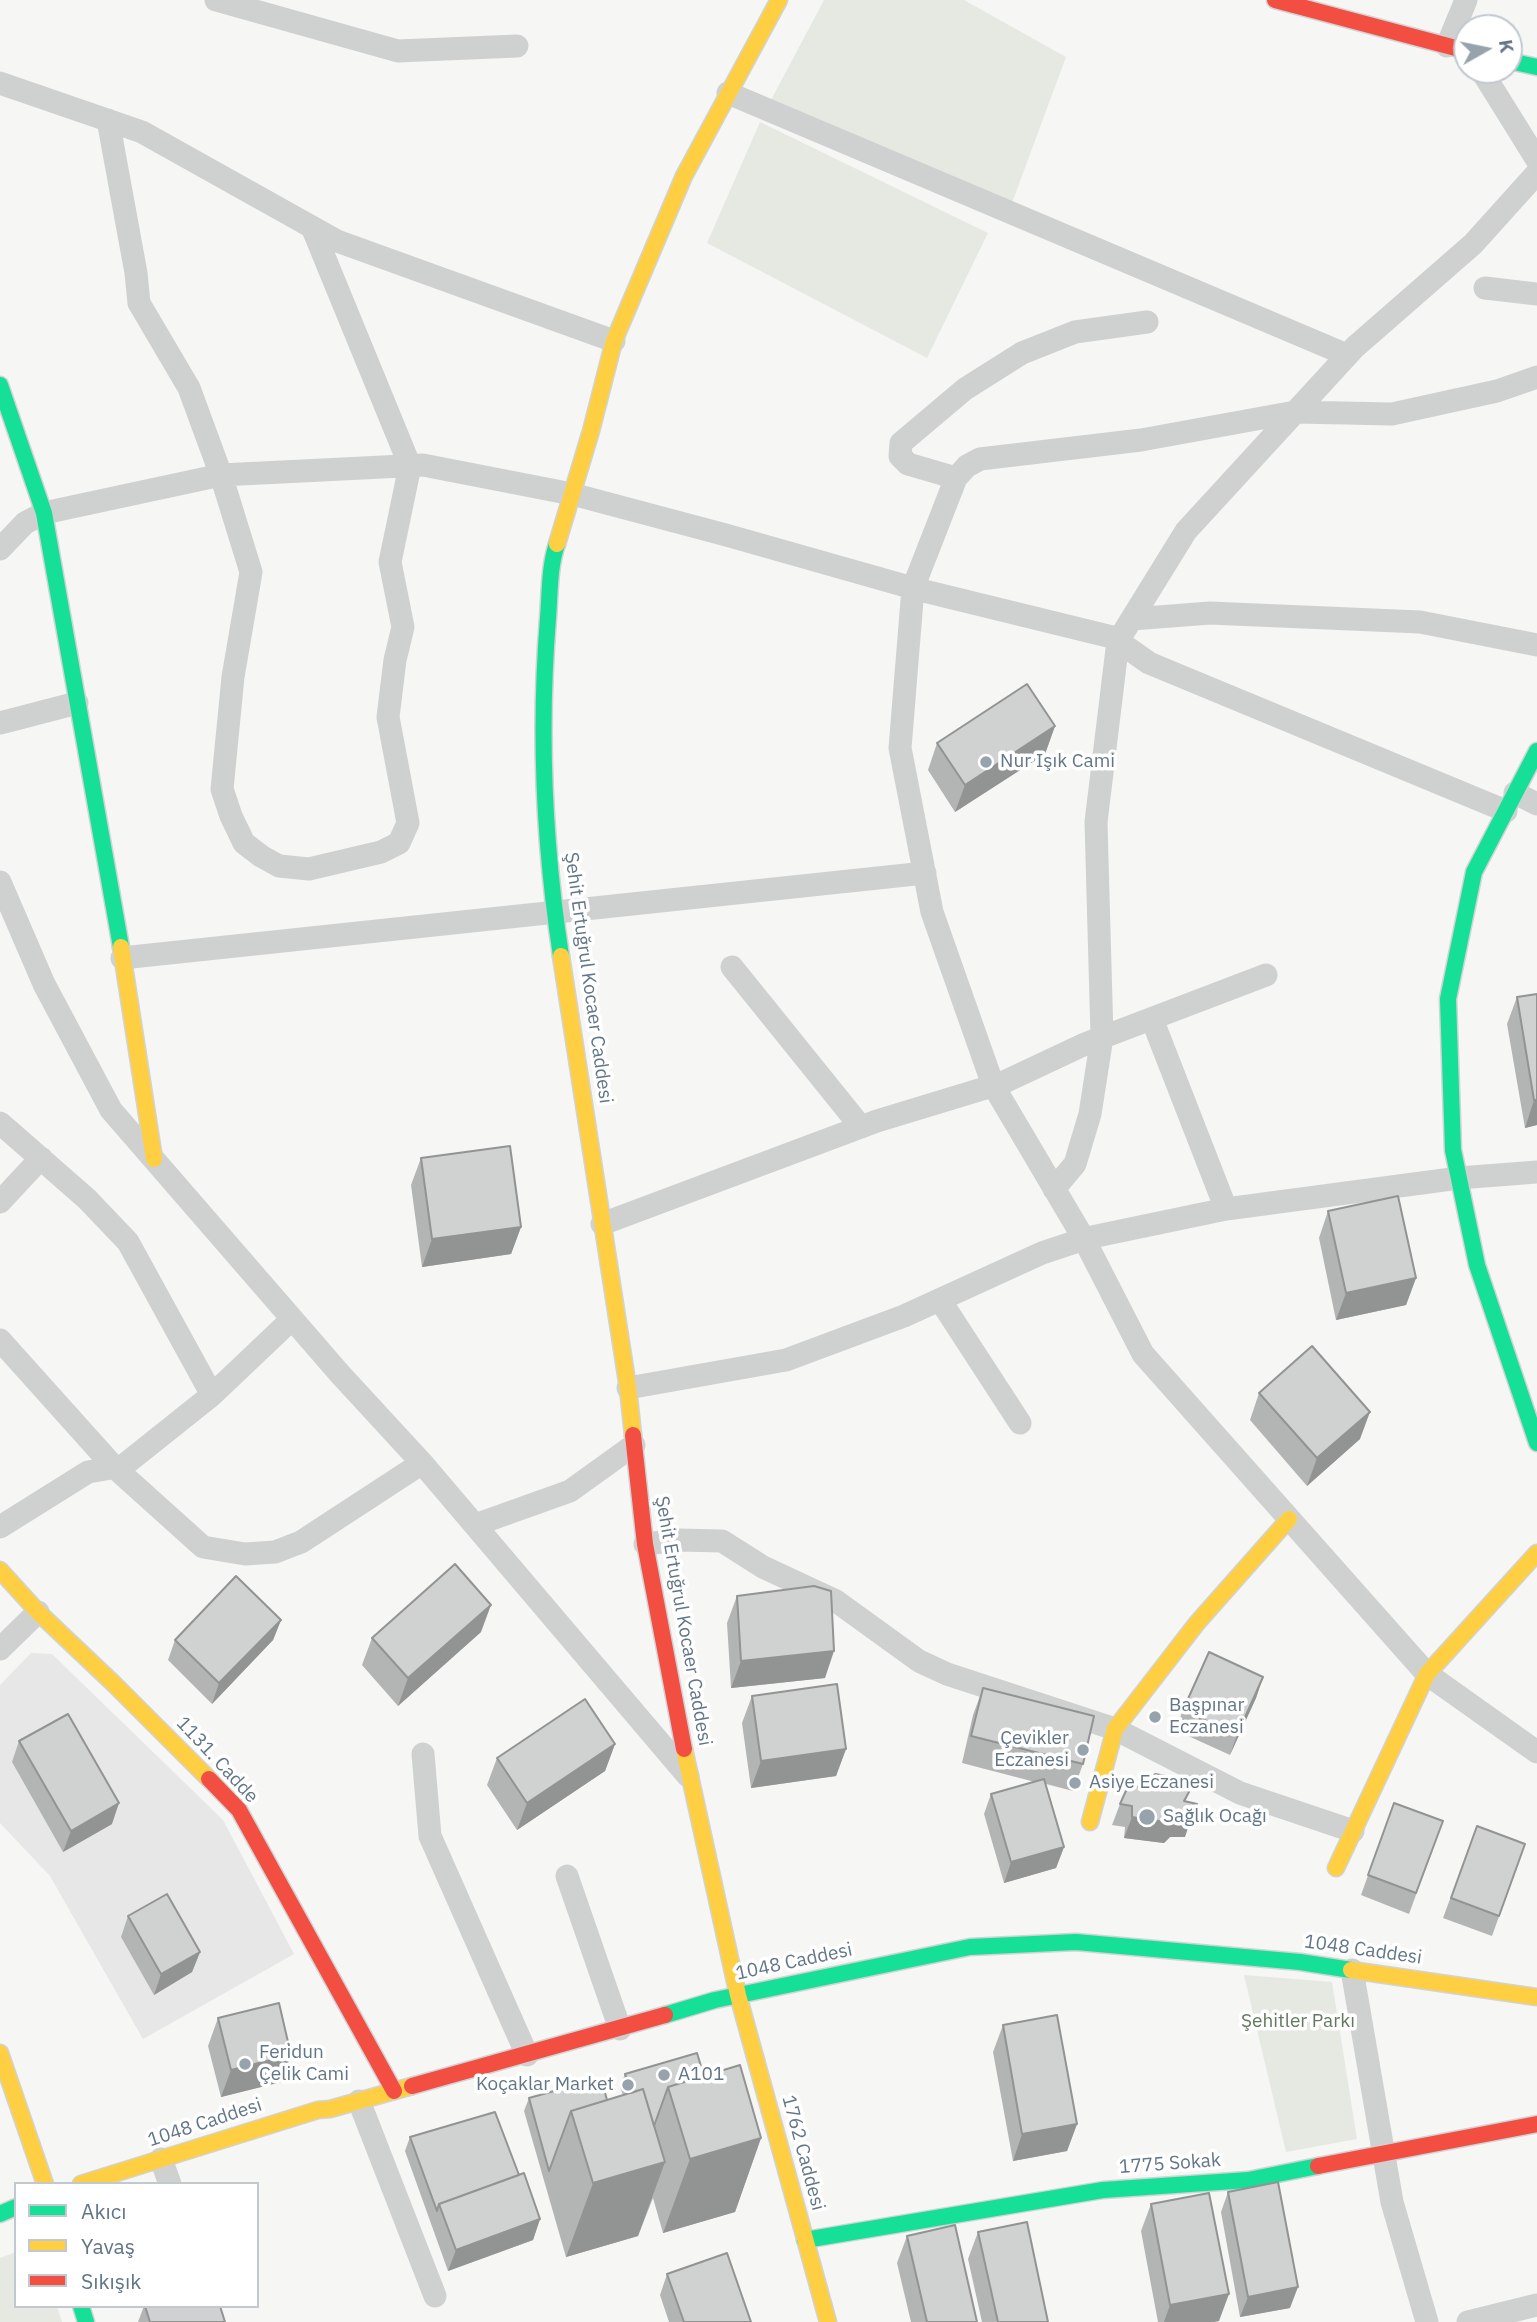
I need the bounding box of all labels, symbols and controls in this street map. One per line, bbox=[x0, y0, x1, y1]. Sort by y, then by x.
north arrow bbox=[1453, 14, 1523, 84]
text: K bbox=[1494, 38, 1520, 54]
place label: Nur Işık Cami bbox=[1000, 751, 1115, 773]
marker: Nur Işık Cami bbox=[978, 754, 994, 770]
street label: Şehit Ertuğrul Kocaer Caddesi bbox=[559, 851, 617, 1105]
street label: Şehit Ertuğrul Kocaer Caddesi bbox=[650, 1494, 716, 1748]
place label: Başpınar Eczanesi bbox=[1169, 1695, 1244, 1739]
marker: Başpınar Eczanesi bbox=[1147, 1709, 1163, 1725]
street label: 1131. Cadde bbox=[171, 1712, 263, 1808]
place label: Çevikler Eczanesi bbox=[994, 1728, 1069, 1772]
marker: Çevikler Eczanesi bbox=[1075, 1742, 1091, 1758]
place label: Asiye Eczanesi bbox=[1089, 1772, 1214, 1794]
marker: Asiye Eczanesi bbox=[1067, 1775, 1083, 1791]
place label: Sağlık Ocağı bbox=[1163, 1806, 1267, 1828]
marker: Sağlık Ocağı bbox=[1137, 1807, 1157, 1827]
street label: 1048 Caddesi bbox=[1303, 1930, 1423, 1970]
street label: 1048 Caddesi bbox=[734, 1939, 854, 1985]
park label: Şehitler Parkı bbox=[1241, 2011, 1355, 2033]
place label: Feridun Çelik Cami bbox=[259, 2042, 349, 2086]
marker: Feridun Çelik Cami bbox=[237, 2056, 253, 2072]
place label: A101 bbox=[678, 2064, 724, 2086]
marker: A101 bbox=[656, 2067, 672, 2083]
place label: Koçaklar Market bbox=[476, 2074, 614, 2096]
marker: Koçaklar Market bbox=[620, 2077, 636, 2093]
street label: 1762 Caddesi bbox=[777, 2093, 829, 2213]
street label: 1048 Caddesi bbox=[145, 2094, 265, 2152]
street label: 1775 Sokak bbox=[1118, 2149, 1222, 2179]
legend bbox=[14, 2182, 259, 2308]
text: Akıcı bbox=[81, 2197, 127, 2225]
text: Yavaş bbox=[81, 2232, 135, 2260]
text: Sıkışık bbox=[81, 2267, 141, 2295]

